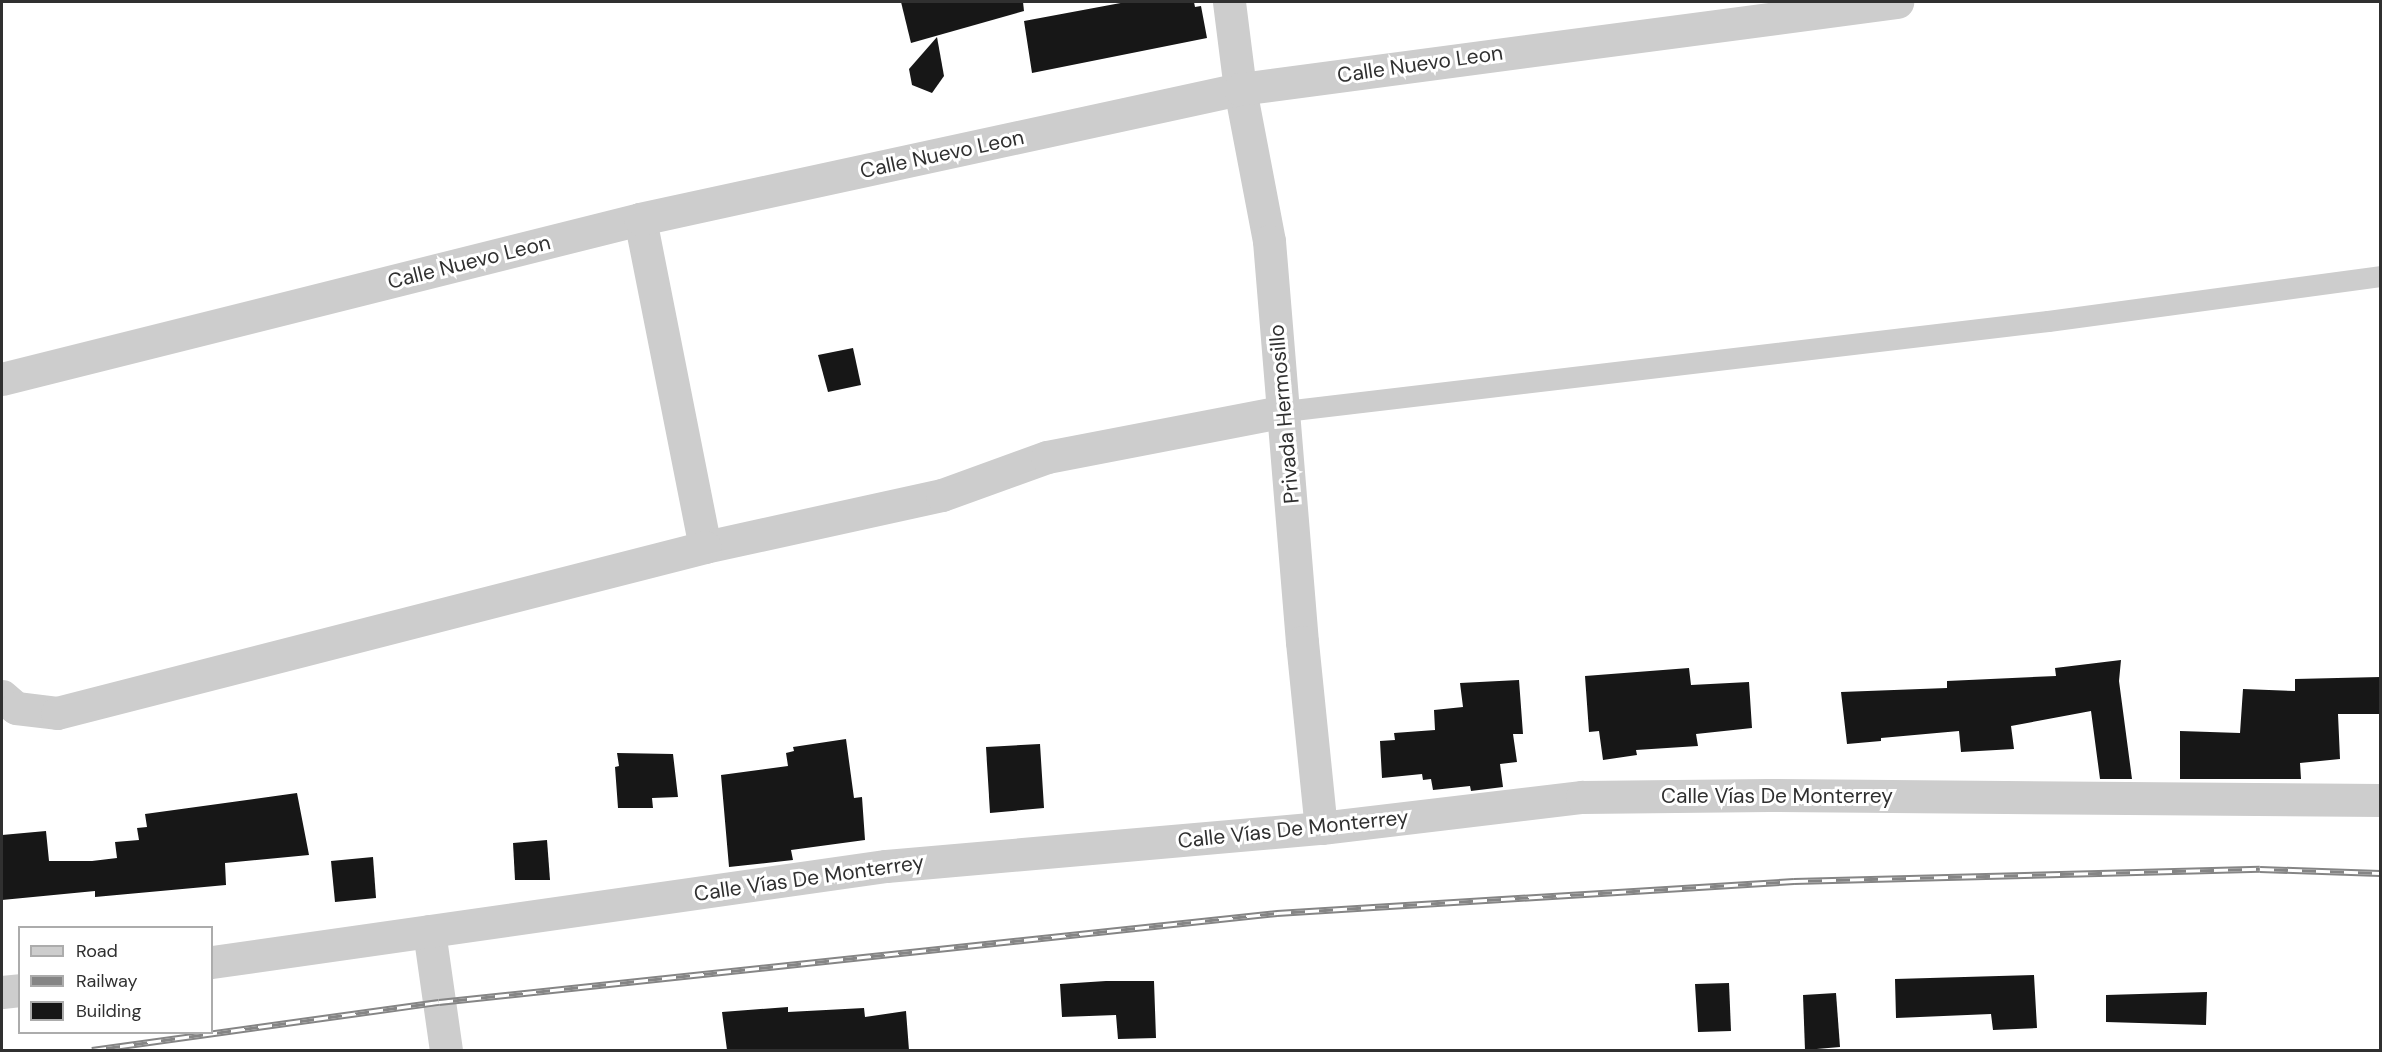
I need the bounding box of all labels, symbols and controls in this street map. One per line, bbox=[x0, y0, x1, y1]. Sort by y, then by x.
street label: Calle Nuevo Leon bbox=[1336, 40, 1504, 88]
street label: Calle Nuevo Leon bbox=[858, 124, 1026, 184]
street label: Calle Nuevo Leon bbox=[385, 230, 553, 294]
street label: Privada Hermosillo bbox=[1264, 323, 1304, 505]
street label: Calle Vías De Monterrey bbox=[1661, 783, 1893, 809]
street label: Calle Vías De Monterrey bbox=[1176, 804, 1410, 854]
street label: Calle Vías De Monterrey bbox=[692, 849, 926, 907]
legend bbox=[18, 926, 213, 1034]
text: Road bbox=[76, 939, 118, 963]
text: Railway bbox=[76, 969, 138, 993]
text: Building bbox=[76, 999, 141, 1023]

